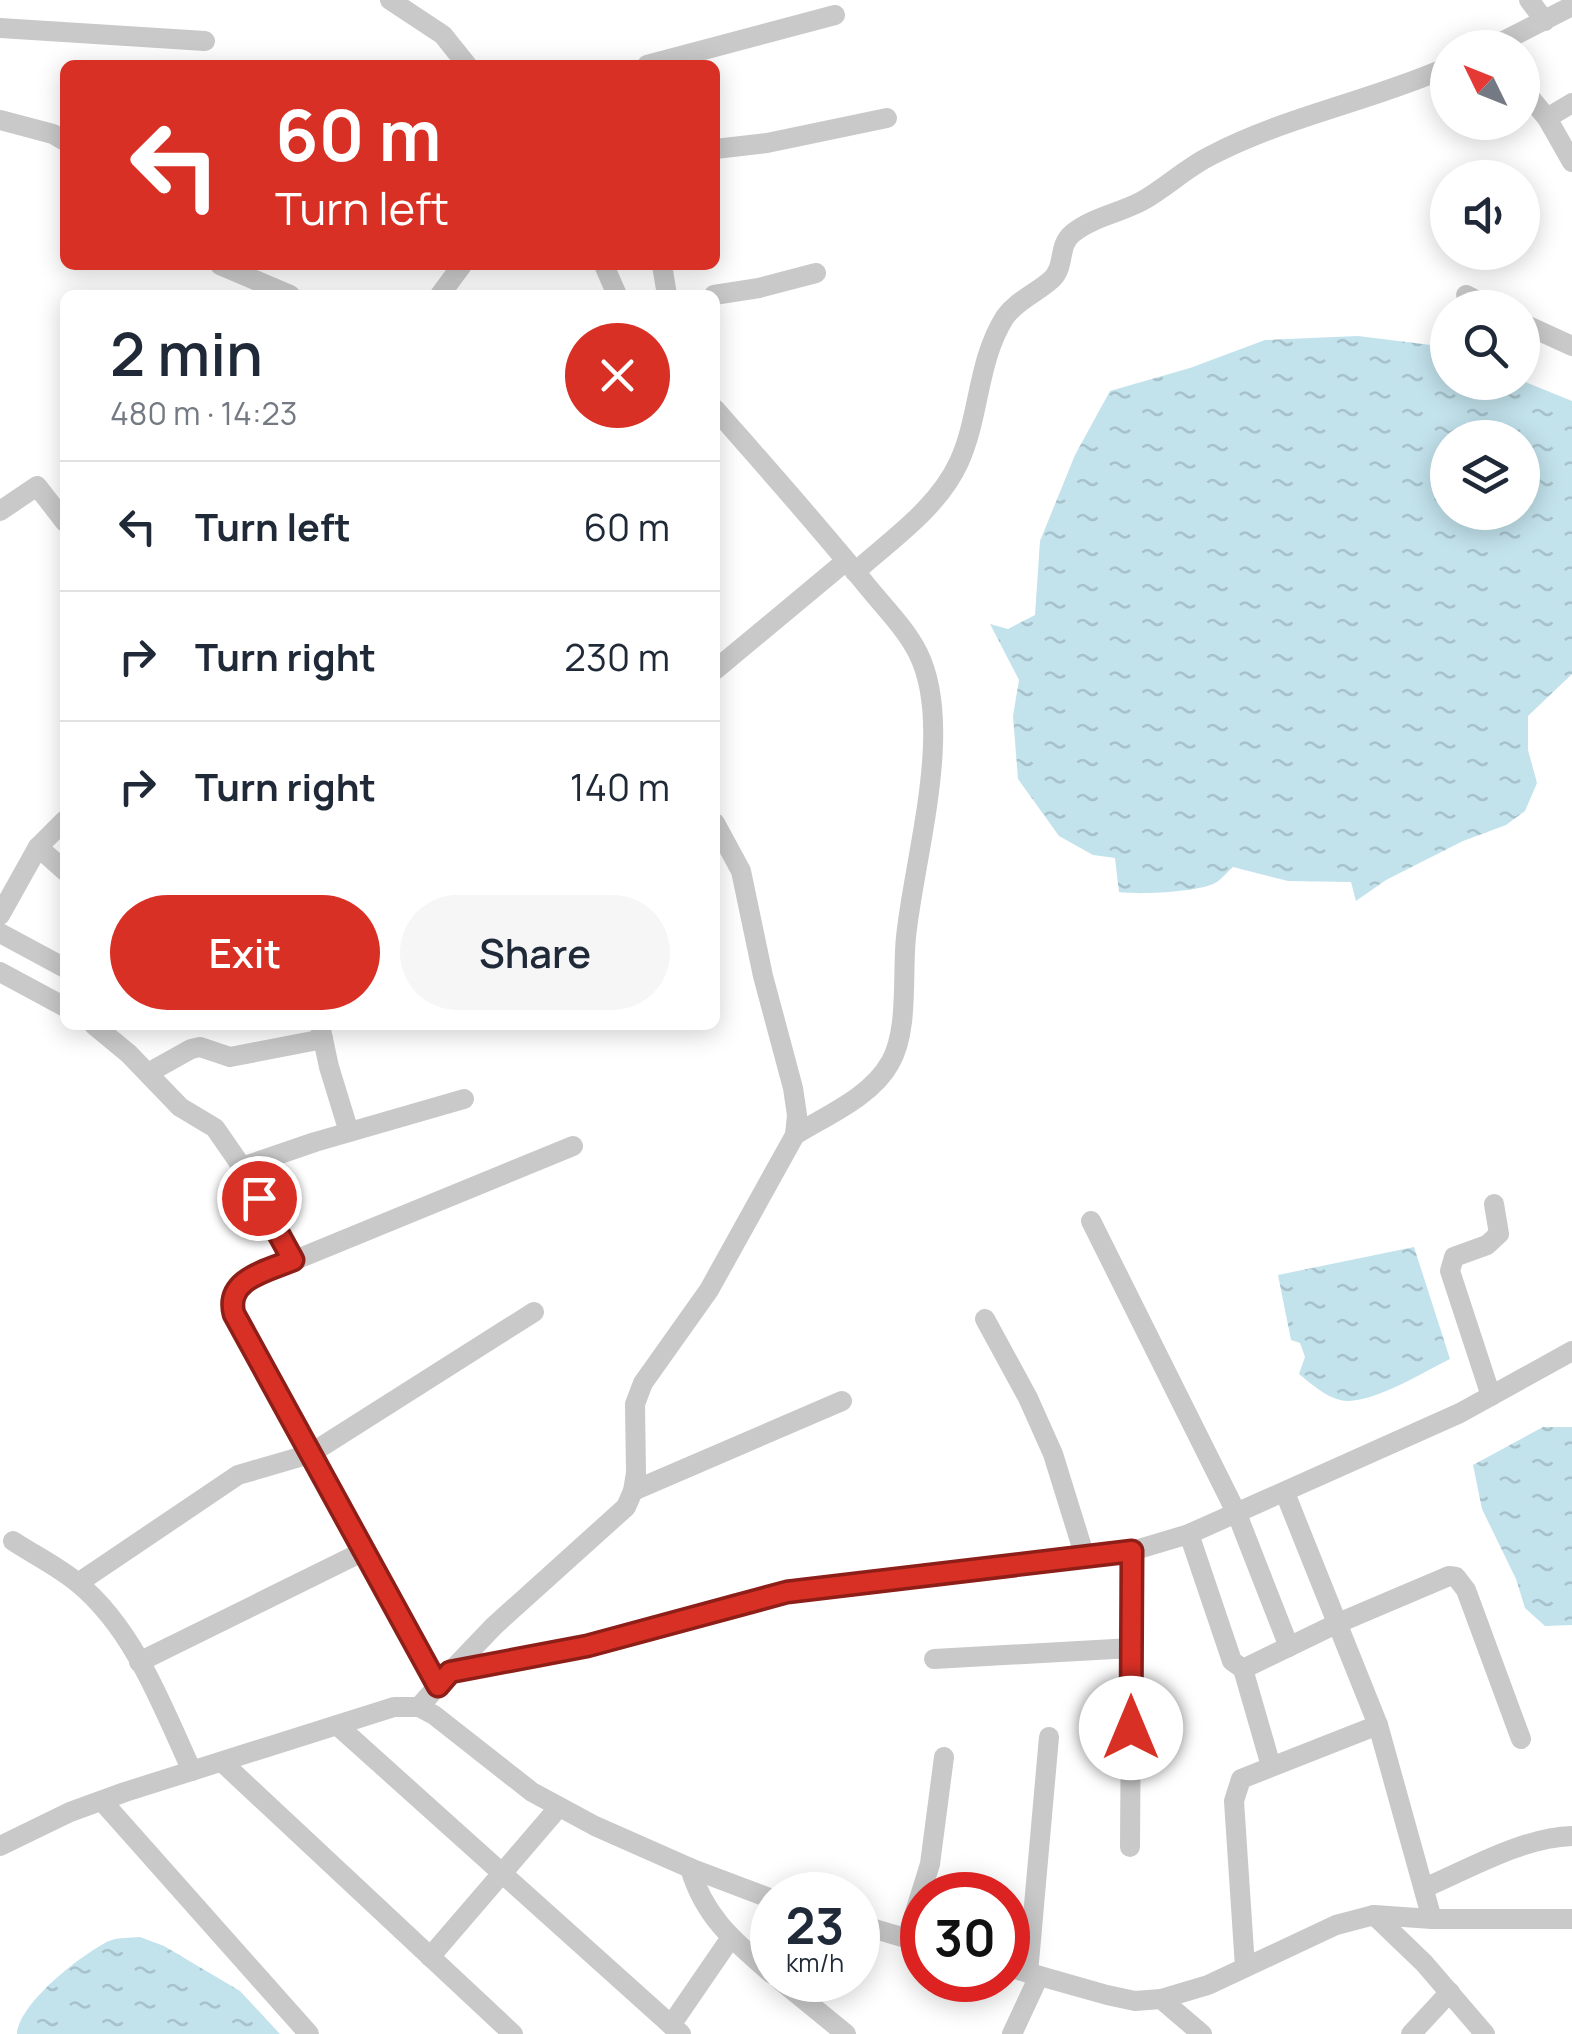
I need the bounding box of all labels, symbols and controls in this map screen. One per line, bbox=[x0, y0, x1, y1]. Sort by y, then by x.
north arrow bbox=[1430, 30, 1540, 140]
map controls bbox=[1430, 30, 1540, 530]
text: 60 m bbox=[275, 86, 442, 182]
icon: left bbox=[110, 100, 240, 230]
button: sound bbox=[1430, 160, 1540, 270]
text: Turn left bbox=[275, 177, 449, 239]
button: search bbox=[1430, 290, 1540, 400]
text: 2 min bbox=[110, 312, 263, 394]
button: close bbox=[565, 323, 670, 428]
text: 480 m · 14:23 bbox=[110, 391, 297, 435]
button: layers bbox=[1430, 420, 1540, 530]
icon: left bbox=[110, 499, 165, 554]
text: Turn left bbox=[195, 500, 351, 552]
text: 60 m bbox=[583, 500, 670, 552]
icon: right bbox=[110, 629, 165, 684]
text: Turn right bbox=[195, 630, 376, 682]
text: 230 m bbox=[564, 630, 670, 682]
icon: right bbox=[110, 759, 165, 814]
text: Turn right bbox=[195, 760, 376, 812]
text: 140 m bbox=[570, 760, 670, 812]
button: Exit bbox=[110, 895, 380, 1010]
button: Share bbox=[400, 895, 670, 1010]
pin bbox=[217, 1156, 302, 1241]
icon: arrive bbox=[232, 1171, 287, 1226]
position arrow bbox=[1079, 1676, 1183, 1780]
speed limit sign: 30 bbox=[900, 1872, 1030, 2002]
text: 23 bbox=[786, 1891, 844, 1959]
text: km/h bbox=[786, 1945, 844, 1980]

